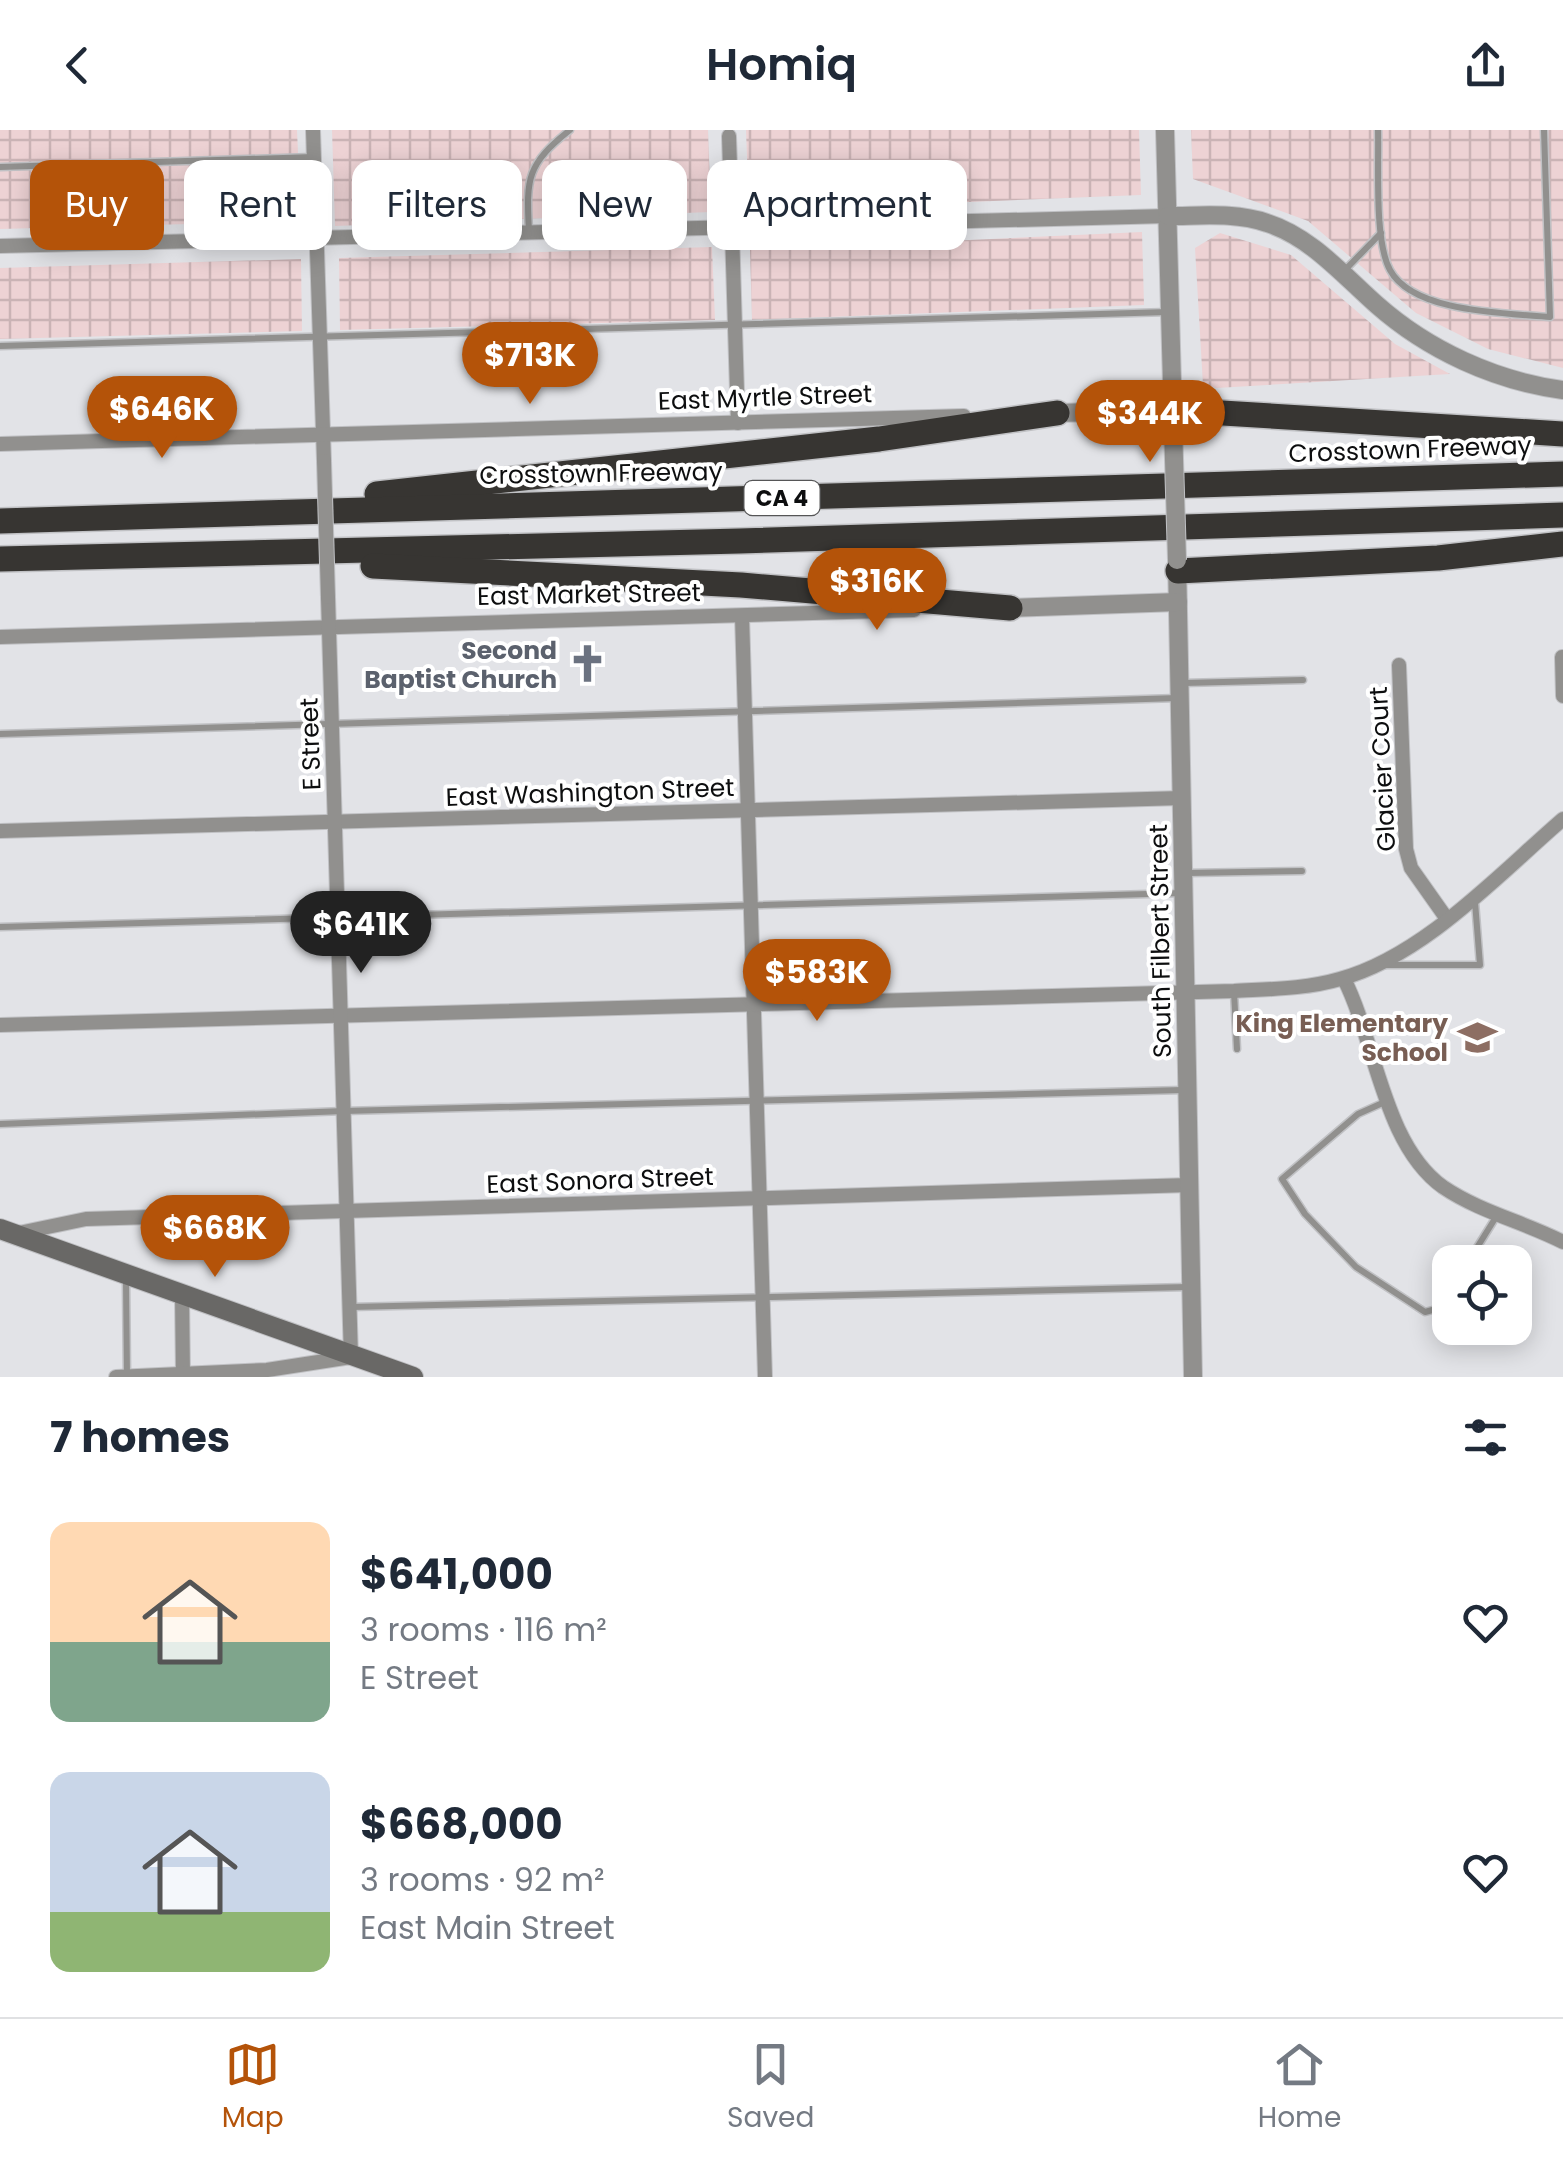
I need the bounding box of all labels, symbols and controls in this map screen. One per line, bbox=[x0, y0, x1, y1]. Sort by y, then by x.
text: Homiq bbox=[706, 33, 857, 96]
icon: back bbox=[50, 38, 105, 93]
icon: share bbox=[1458, 38, 1513, 93]
chip: Buy bbox=[30, 160, 164, 250]
chip: Rent bbox=[184, 160, 332, 250]
chip: Filters bbox=[352, 160, 522, 250]
chip: New bbox=[542, 160, 687, 250]
chip: Apartment bbox=[707, 160, 967, 250]
pin: $713K bbox=[460, 322, 600, 407]
text: $713K bbox=[484, 332, 576, 377]
pin: $646K bbox=[92, 376, 232, 461]
street label: East Myrtle Street bbox=[657, 376, 873, 419]
pin: $344K bbox=[1080, 380, 1220, 465]
text: $646K bbox=[109, 386, 215, 431]
text: $344K bbox=[1097, 390, 1203, 435]
street label: Crosstown Freeway bbox=[1288, 428, 1532, 471]
street label: Crosstown Freeway bbox=[479, 454, 723, 493]
road number: CA 4 bbox=[744, 481, 820, 515]
pin: $316K bbox=[807, 548, 947, 633]
text: $316K bbox=[829, 558, 925, 603]
street label: East Market Street bbox=[477, 575, 701, 614]
place label: Second Baptist Church bbox=[364, 633, 557, 697]
church icon: Second Baptist Church bbox=[566, 643, 608, 685]
street label: Glacier Court bbox=[1361, 686, 1404, 852]
street label: E Street bbox=[291, 697, 330, 791]
street label: East Washington Street bbox=[445, 770, 735, 815]
street label: South Filbert Street bbox=[1141, 824, 1180, 1058]
pin: $641K bbox=[291, 891, 431, 976]
text: $641K bbox=[312, 901, 410, 946]
pin: $583K bbox=[747, 939, 887, 1024]
text: $583K bbox=[765, 949, 869, 994]
place label: King Elementary School bbox=[1235, 1006, 1448, 1070]
school or university icon: King Elementary School bbox=[1457, 1016, 1499, 1058]
street label: East Sonora Street bbox=[486, 1159, 714, 1202]
pin: $668K bbox=[145, 1195, 285, 1280]
text: $668K bbox=[163, 1205, 267, 1250]
map controls bbox=[1432, 1245, 1532, 1345]
button: locate bbox=[1432, 1245, 1532, 1345]
text: 7 homes bbox=[50, 1408, 230, 1467]
icon: filters bbox=[1458, 1410, 1513, 1465]
text: $641,000 bbox=[360, 1545, 553, 1604]
icon: home bbox=[130, 1562, 250, 1682]
icon: heart bbox=[1458, 1595, 1513, 1650]
text: 3 rooms · 116 m² bbox=[360, 1607, 607, 1652]
text: E Street bbox=[360, 1655, 479, 1700]
text: $668,000 bbox=[360, 1795, 563, 1854]
icon: home bbox=[130, 1812, 250, 1932]
icon: heart bbox=[1458, 1845, 1513, 1900]
text: 3 rooms · 92 m² bbox=[360, 1857, 604, 1902]
text: East Main Street bbox=[360, 1905, 615, 1950]
tab: Map bbox=[222, 2037, 284, 2139]
tab: Saved bbox=[727, 2037, 814, 2139]
tab: Home bbox=[1258, 2037, 1341, 2139]

